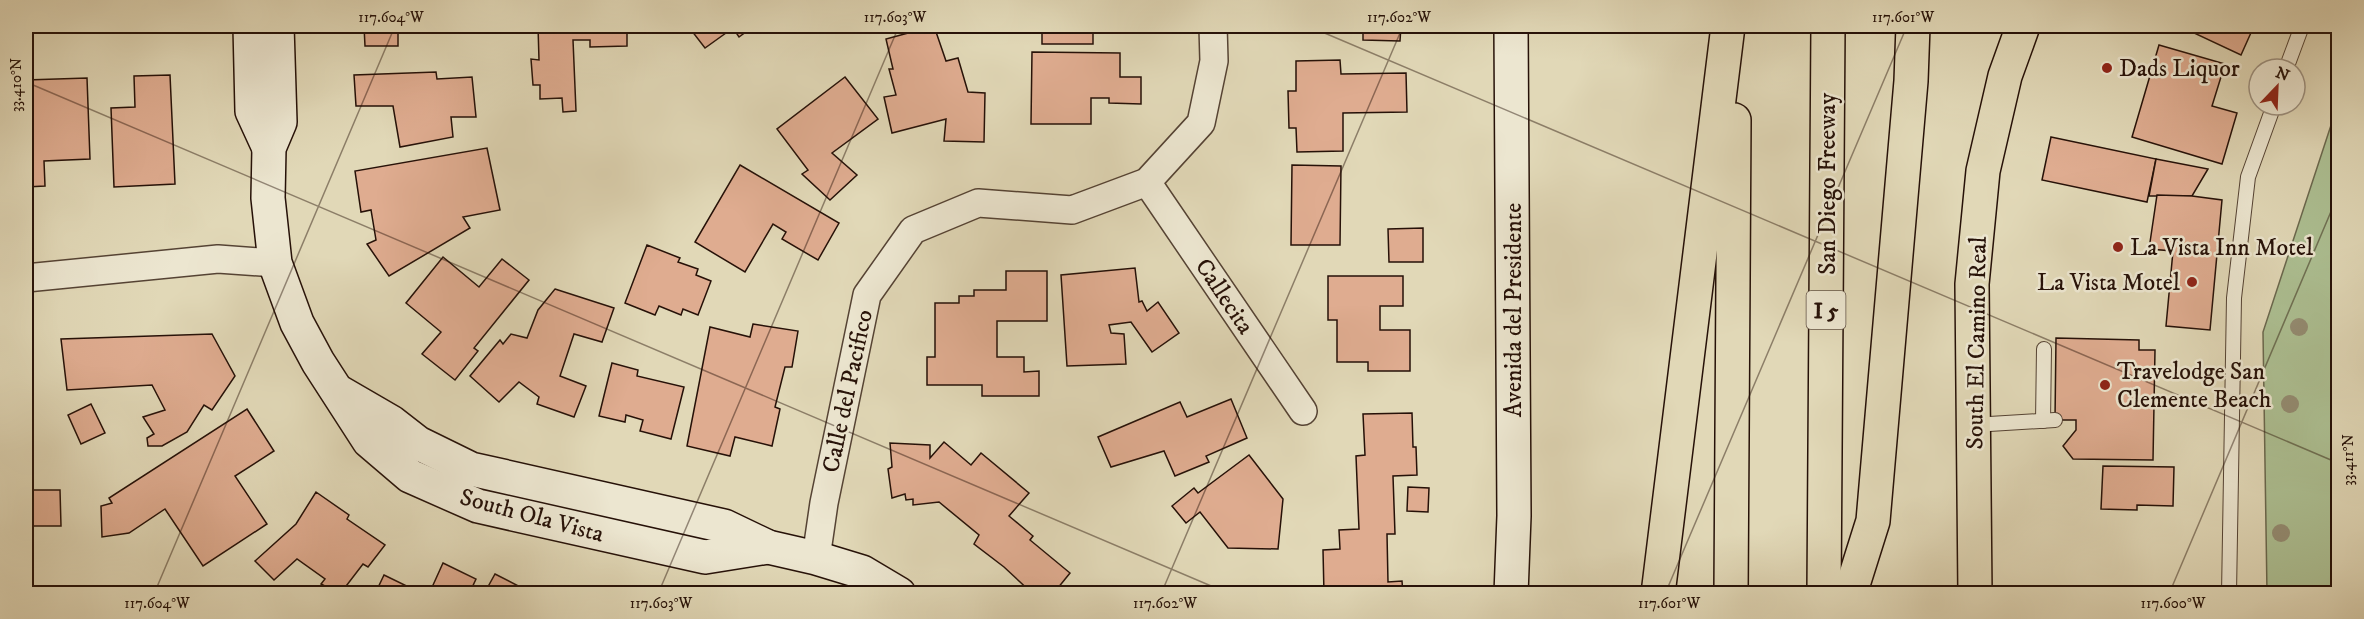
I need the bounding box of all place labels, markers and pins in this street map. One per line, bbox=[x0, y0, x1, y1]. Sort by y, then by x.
place label: Dads Liquor bbox=[2119, 54, 2240, 84]
marker: Dads Liquor bbox=[2100, 61, 2114, 75]
place label: La Vista Inn Motel bbox=[2130, 233, 2314, 263]
marker: La Vista Inn Motel bbox=[2111, 240, 2125, 254]
place label: La Vista Motel bbox=[2037, 268, 2181, 298]
marker: La Vista Motel bbox=[2185, 275, 2199, 289]
place label: Travelodge San Clemente Beach bbox=[2117, 357, 2272, 415]
marker: Travelodge San Clemente Beach bbox=[2098, 378, 2112, 392]

